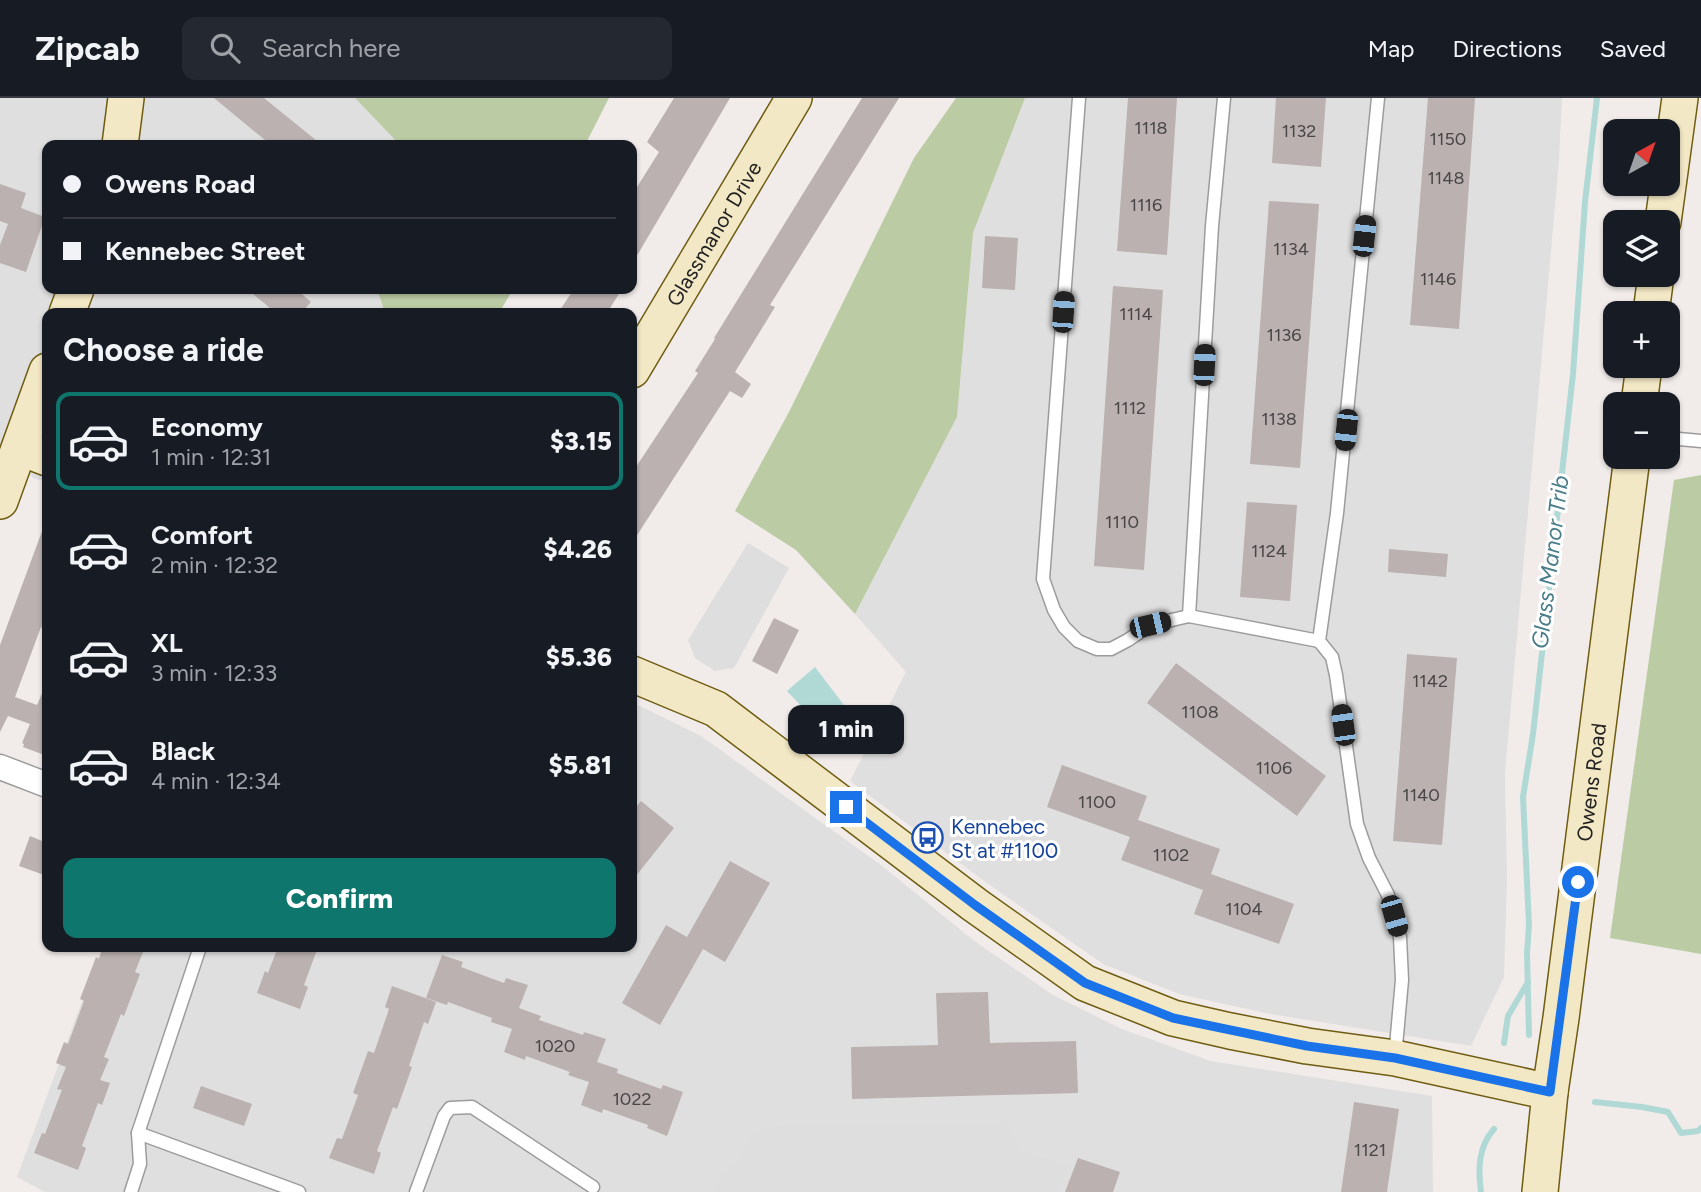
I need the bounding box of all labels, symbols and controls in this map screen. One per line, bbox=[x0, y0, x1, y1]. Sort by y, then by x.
search box bbox=[182, 17, 672, 80]
text: Zipcab bbox=[35, 29, 140, 68]
icon: search bbox=[206, 29, 244, 67]
text: Search here bbox=[262, 32, 401, 64]
text: Map bbox=[1368, 34, 1414, 63]
text: Directions bbox=[1452, 34, 1562, 63]
text: Saved bbox=[1600, 34, 1666, 63]
house number: 1118 bbox=[1134, 117, 1168, 139]
north arrow bbox=[1603, 119, 1680, 196]
map controls bbox=[1603, 119, 1680, 469]
house number: 1132 bbox=[1282, 120, 1316, 142]
house number: 1150 bbox=[1430, 128, 1466, 150]
street label: Glassmanor Drive bbox=[661, 156, 766, 310]
house number: 1148 bbox=[1427, 167, 1465, 189]
text: Owens Road bbox=[105, 168, 255, 200]
house number: 1116 bbox=[1130, 194, 1162, 216]
button: layers bbox=[1603, 210, 1680, 287]
car bbox=[1352, 214, 1377, 258]
text: Kennebec Street bbox=[105, 235, 306, 267]
house number: 1134 bbox=[1273, 238, 1309, 260]
house number: 1146 bbox=[1420, 268, 1456, 290]
car bbox=[1052, 290, 1075, 334]
button: + bbox=[1603, 301, 1680, 378]
house number: 1114 bbox=[1119, 303, 1153, 325]
house number: 1136 bbox=[1267, 324, 1301, 346]
text: Choose a ride bbox=[63, 331, 264, 369]
car bbox=[1193, 343, 1216, 387]
button: − bbox=[1603, 392, 1680, 469]
house number: 1112 bbox=[1114, 397, 1146, 419]
house number: 1138 bbox=[1261, 408, 1297, 430]
car bbox=[1334, 408, 1359, 452]
icon: car bbox=[67, 410, 130, 473]
text: Economy bbox=[151, 411, 263, 443]
text: $3.15 bbox=[550, 425, 612, 457]
text: 1 min · 12:31 bbox=[151, 443, 271, 471]
water label: Glass Manor Trib bbox=[1525, 474, 1575, 650]
house number: 1110 bbox=[1105, 511, 1139, 533]
icon: car bbox=[67, 518, 130, 581]
text: Comfort bbox=[151, 519, 253, 551]
text: $4.26 bbox=[544, 533, 612, 565]
house number: 1124 bbox=[1251, 540, 1287, 562]
text: 2 min · 12:32 bbox=[151, 551, 278, 579]
car bbox=[1128, 610, 1173, 640]
icon: car bbox=[67, 626, 130, 689]
text: XL bbox=[151, 627, 183, 659]
text: $5.36 bbox=[546, 641, 612, 673]
text: 3 min · 12:33 bbox=[151, 659, 277, 687]
house number: 1142 bbox=[1412, 670, 1448, 692]
house number: 1108 bbox=[1181, 701, 1219, 723]
car bbox=[1330, 703, 1357, 747]
callout: 1 min bbox=[788, 706, 904, 754]
text: 1 min bbox=[819, 715, 873, 743]
street label: Owens Road bbox=[1571, 722, 1611, 843]
icon: car bbox=[67, 734, 130, 797]
text: Black bbox=[151, 735, 215, 767]
text: $5.81 bbox=[549, 749, 612, 781]
house number: 1106 bbox=[1256, 757, 1292, 779]
text: 4 min · 12:34 bbox=[151, 767, 281, 795]
house number: 1140 bbox=[1402, 784, 1440, 806]
route end bbox=[830, 791, 862, 823]
house number: 1100 bbox=[1078, 791, 1116, 813]
place label: Kennebec St at #1100 bbox=[951, 814, 1058, 863]
bus stop icon: Kennebec St at #1100 bbox=[911, 821, 945, 855]
house number: 1102 bbox=[1153, 844, 1189, 866]
button: Confirm bbox=[63, 858, 616, 938]
route start bbox=[1562, 866, 1594, 898]
car bbox=[1379, 893, 1410, 939]
house number: 1104 bbox=[1225, 898, 1263, 920]
house number: 1020 bbox=[535, 1035, 575, 1057]
house number: 1022 bbox=[612, 1088, 652, 1110]
house number: 1121 bbox=[1354, 1139, 1386, 1161]

